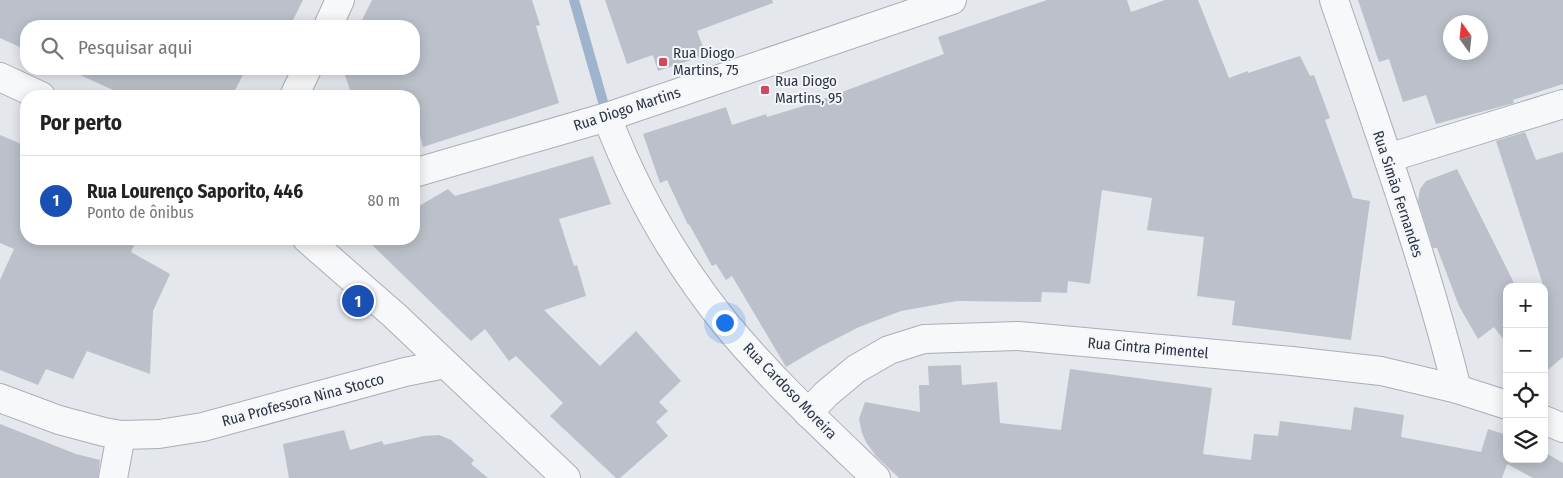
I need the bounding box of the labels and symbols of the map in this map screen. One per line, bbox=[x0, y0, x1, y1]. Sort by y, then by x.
north arrow bbox=[1443, 15, 1488, 60]
place label: Rua Diogo Martins, 75 bbox=[673, 44, 739, 79]
marker: Rua Diogo Martins, 75 bbox=[657, 56, 669, 68]
place label: Rua Diogo Martins, 95 bbox=[775, 72, 842, 107]
street label: Rua Diogo Martins bbox=[571, 83, 683, 135]
marker: Rua Diogo Martins, 95 bbox=[759, 84, 771, 96]
street label: Rua Simão Fernandes bbox=[1369, 128, 1427, 260]
pin: 1 bbox=[342, 282, 374, 320]
your location bbox=[712, 310, 738, 336]
street label: Rua Cintra Pimentel bbox=[1087, 334, 1209, 362]
street label: Rua Cardoso Moreira bbox=[739, 339, 841, 443]
street label: Rua Professora Nina Stocco bbox=[220, 370, 386, 430]

